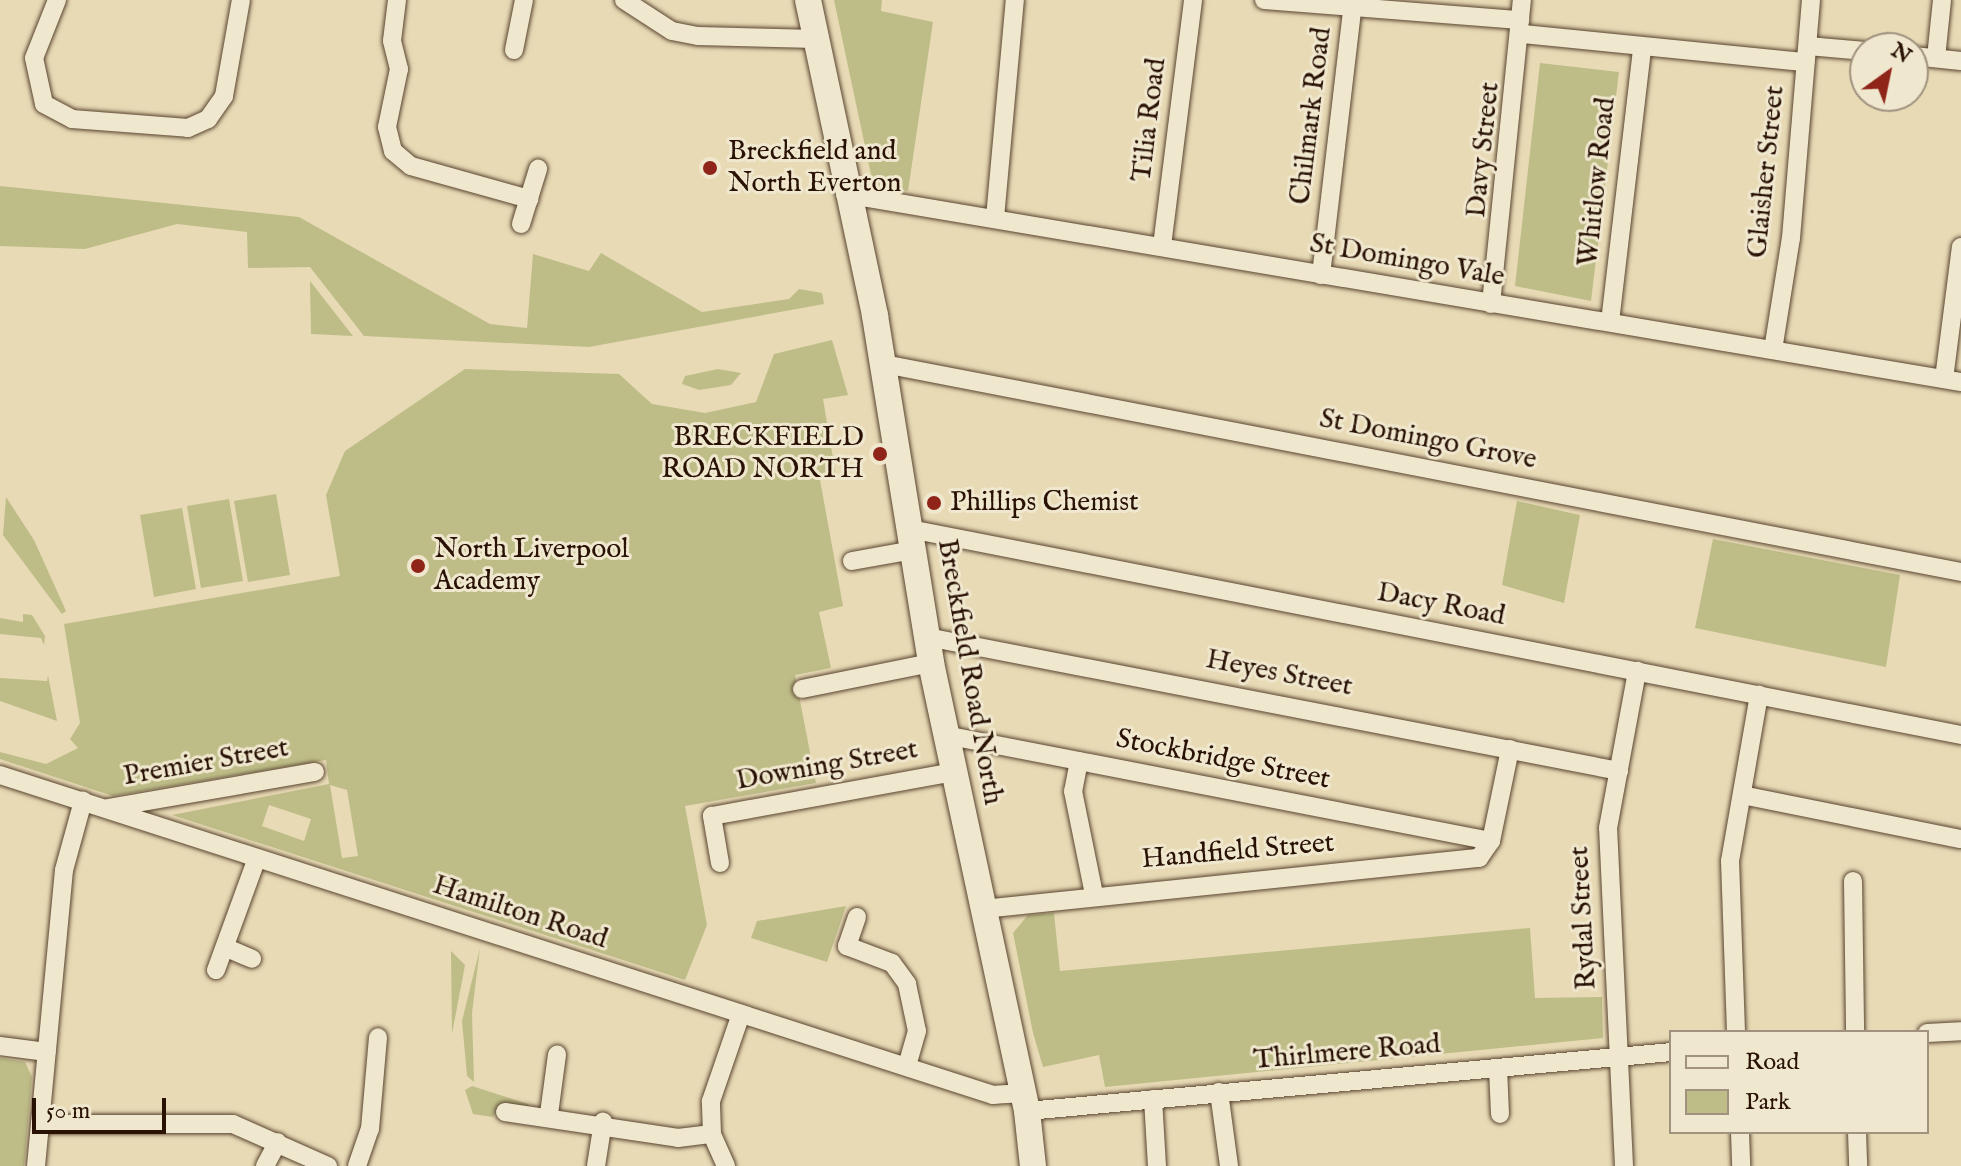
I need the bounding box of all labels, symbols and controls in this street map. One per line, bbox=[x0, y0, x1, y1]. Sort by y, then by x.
street label: Chilmark Road bbox=[1284, 25, 1340, 207]
north arrow bbox=[1849, 32, 1929, 112]
text: N bbox=[1885, 37, 1917, 70]
street label: Tilia Road bbox=[1126, 56, 1174, 184]
street label: Davy Street bbox=[1460, 81, 1508, 219]
street label: Glaisher Street bbox=[1741, 84, 1793, 260]
street label: Whitlow Road bbox=[1572, 96, 1624, 268]
place label: Breckfield and North Everton bbox=[728, 135, 901, 201]
marker: Breckfield and North Everton bbox=[699, 157, 721, 179]
street label: St Domingo Vale bbox=[1307, 227, 1507, 295]
street label: St Domingo Grove bbox=[1317, 402, 1539, 478]
place label: BRECKFIELD ROAD NORTH bbox=[661, 421, 864, 487]
marker: BRECKFIELD ROAD NORTH bbox=[871, 445, 889, 463]
place label: Phillips Chemist bbox=[950, 486, 1139, 520]
marker: Phillips Chemist bbox=[925, 494, 943, 512]
place label: North Liverpool Academy bbox=[434, 533, 629, 599]
street label: Breckfield Road North bbox=[929, 537, 1009, 807]
marker: North Liverpool Academy bbox=[409, 557, 427, 575]
street label: Dacy Road bbox=[1374, 576, 1508, 634]
street label: Heyes Street bbox=[1203, 643, 1355, 705]
street label: Stockbridge Street bbox=[1113, 723, 1333, 797]
street label: Premier Street bbox=[121, 732, 291, 794]
street label: Downing Street bbox=[734, 733, 920, 799]
street label: Handfield Street bbox=[1140, 827, 1336, 877]
street label: Rydal Street bbox=[1563, 845, 1605, 991]
street label: Hamilton Road bbox=[428, 869, 612, 957]
street label: Thirlmere Road bbox=[1252, 1028, 1442, 1078]
legend bbox=[1669, 1030, 1929, 1134]
text: Road bbox=[1745, 1047, 1799, 1078]
scale bar bbox=[36, 1082, 170, 1132]
text: Park bbox=[1745, 1087, 1791, 1118]
text: 50 m bbox=[46, 1096, 90, 1127]

